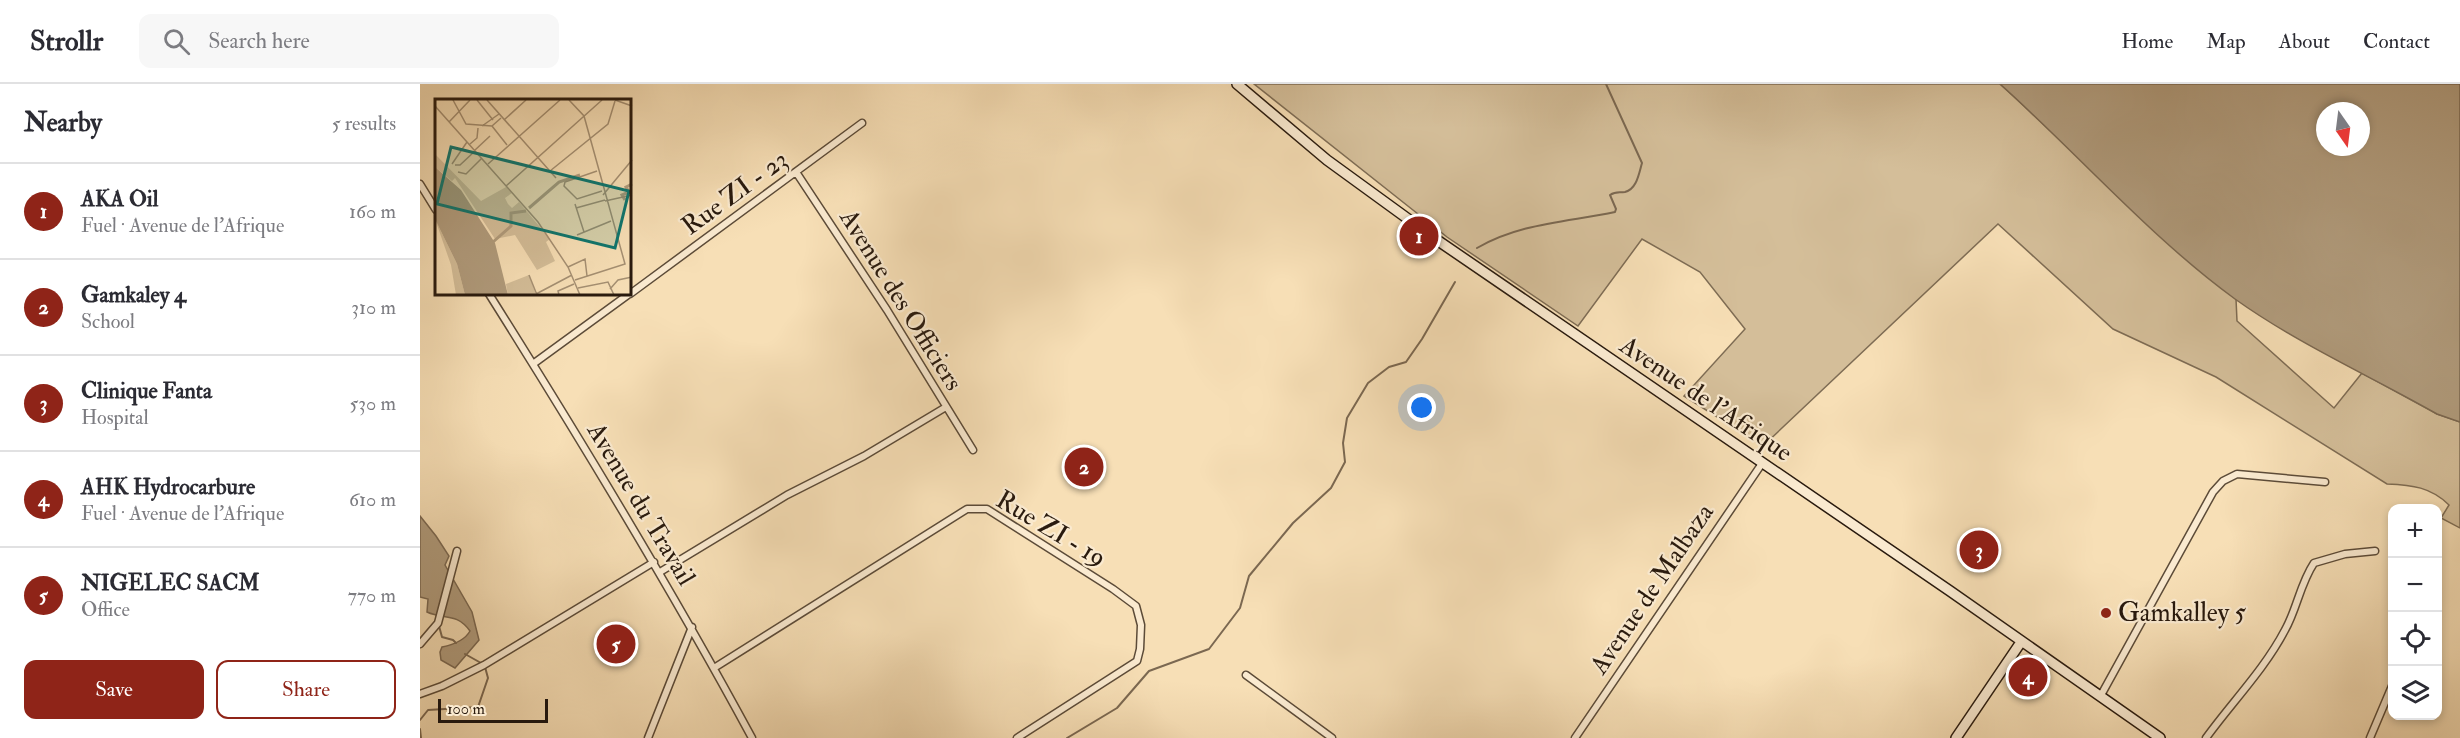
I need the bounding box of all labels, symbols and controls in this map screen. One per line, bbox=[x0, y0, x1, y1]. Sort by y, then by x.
search box bbox=[139, 14, 559, 68]
text: Strollr bbox=[30, 24, 103, 59]
icon: search bbox=[160, 25, 193, 58]
text: Search here bbox=[208, 27, 310, 55]
text: Home bbox=[2121, 28, 2173, 55]
text: Map bbox=[2206, 28, 2246, 55]
text: About bbox=[2279, 28, 2330, 55]
text: Contact bbox=[2363, 28, 2430, 55]
inset map bbox=[435, 99, 632, 296]
north arrow bbox=[2316, 102, 2370, 156]
text: Nearby bbox=[24, 107, 102, 139]
text: 5 results bbox=[332, 111, 396, 136]
street label: Rue ZI - 23 bbox=[676, 144, 794, 242]
text: AKA Oil bbox=[81, 185, 158, 213]
text: 1 bbox=[40, 199, 47, 224]
text: 160 m bbox=[349, 199, 396, 224]
street label: Avenue des Officiers bbox=[832, 203, 970, 397]
text: Fuel · Avenue de l'Afrique bbox=[81, 213, 284, 238]
pin: 1 bbox=[1400, 214, 1438, 258]
text: Gamkaley 4 bbox=[81, 281, 186, 309]
text: 2 bbox=[38, 295, 49, 320]
text: 310 m bbox=[351, 295, 396, 320]
text: School bbox=[81, 309, 135, 334]
street label: Avenue de l'Afrique bbox=[1613, 329, 1799, 469]
text: Clinique Fanta bbox=[81, 377, 212, 405]
text: 3 bbox=[40, 391, 47, 416]
text: 530 m bbox=[350, 391, 396, 416]
your location bbox=[1407, 393, 1436, 422]
text: Hospital bbox=[81, 405, 149, 430]
street label: Avenue du Travail bbox=[579, 416, 702, 592]
pin: 2 bbox=[1064, 444, 1104, 490]
text: AHK Hydrocarbure bbox=[81, 473, 255, 501]
street label: Rue ZI - 19 bbox=[990, 484, 1112, 574]
text: 4 bbox=[38, 487, 49, 512]
text: 610 m bbox=[349, 487, 396, 512]
street label: Avenue de Malbaza bbox=[1583, 497, 1721, 681]
text: Fuel · Avenue de l'Afrique bbox=[81, 501, 284, 526]
map controls bbox=[2388, 504, 2442, 720]
button: + bbox=[2388, 504, 2442, 558]
pin: 3 bbox=[1960, 528, 1998, 572]
button: − bbox=[2388, 558, 2442, 612]
text: NIGELEC SACM bbox=[81, 569, 260, 597]
text: 5 bbox=[39, 583, 48, 608]
text: 770 m bbox=[348, 583, 396, 608]
text: Office bbox=[81, 597, 130, 622]
place label: Gamkalley 5 bbox=[2118, 597, 2247, 629]
marker: Gamkalley 5 bbox=[2099, 606, 2113, 620]
button: locate bbox=[2388, 612, 2442, 666]
pin: 5 bbox=[596, 622, 636, 666]
pin: 4 bbox=[2008, 654, 2048, 700]
button: Save bbox=[24, 660, 204, 719]
button: Share bbox=[216, 660, 396, 719]
button: layers bbox=[2388, 666, 2442, 720]
scale bar bbox=[438, 696, 548, 724]
text: 100 m bbox=[447, 699, 485, 719]

